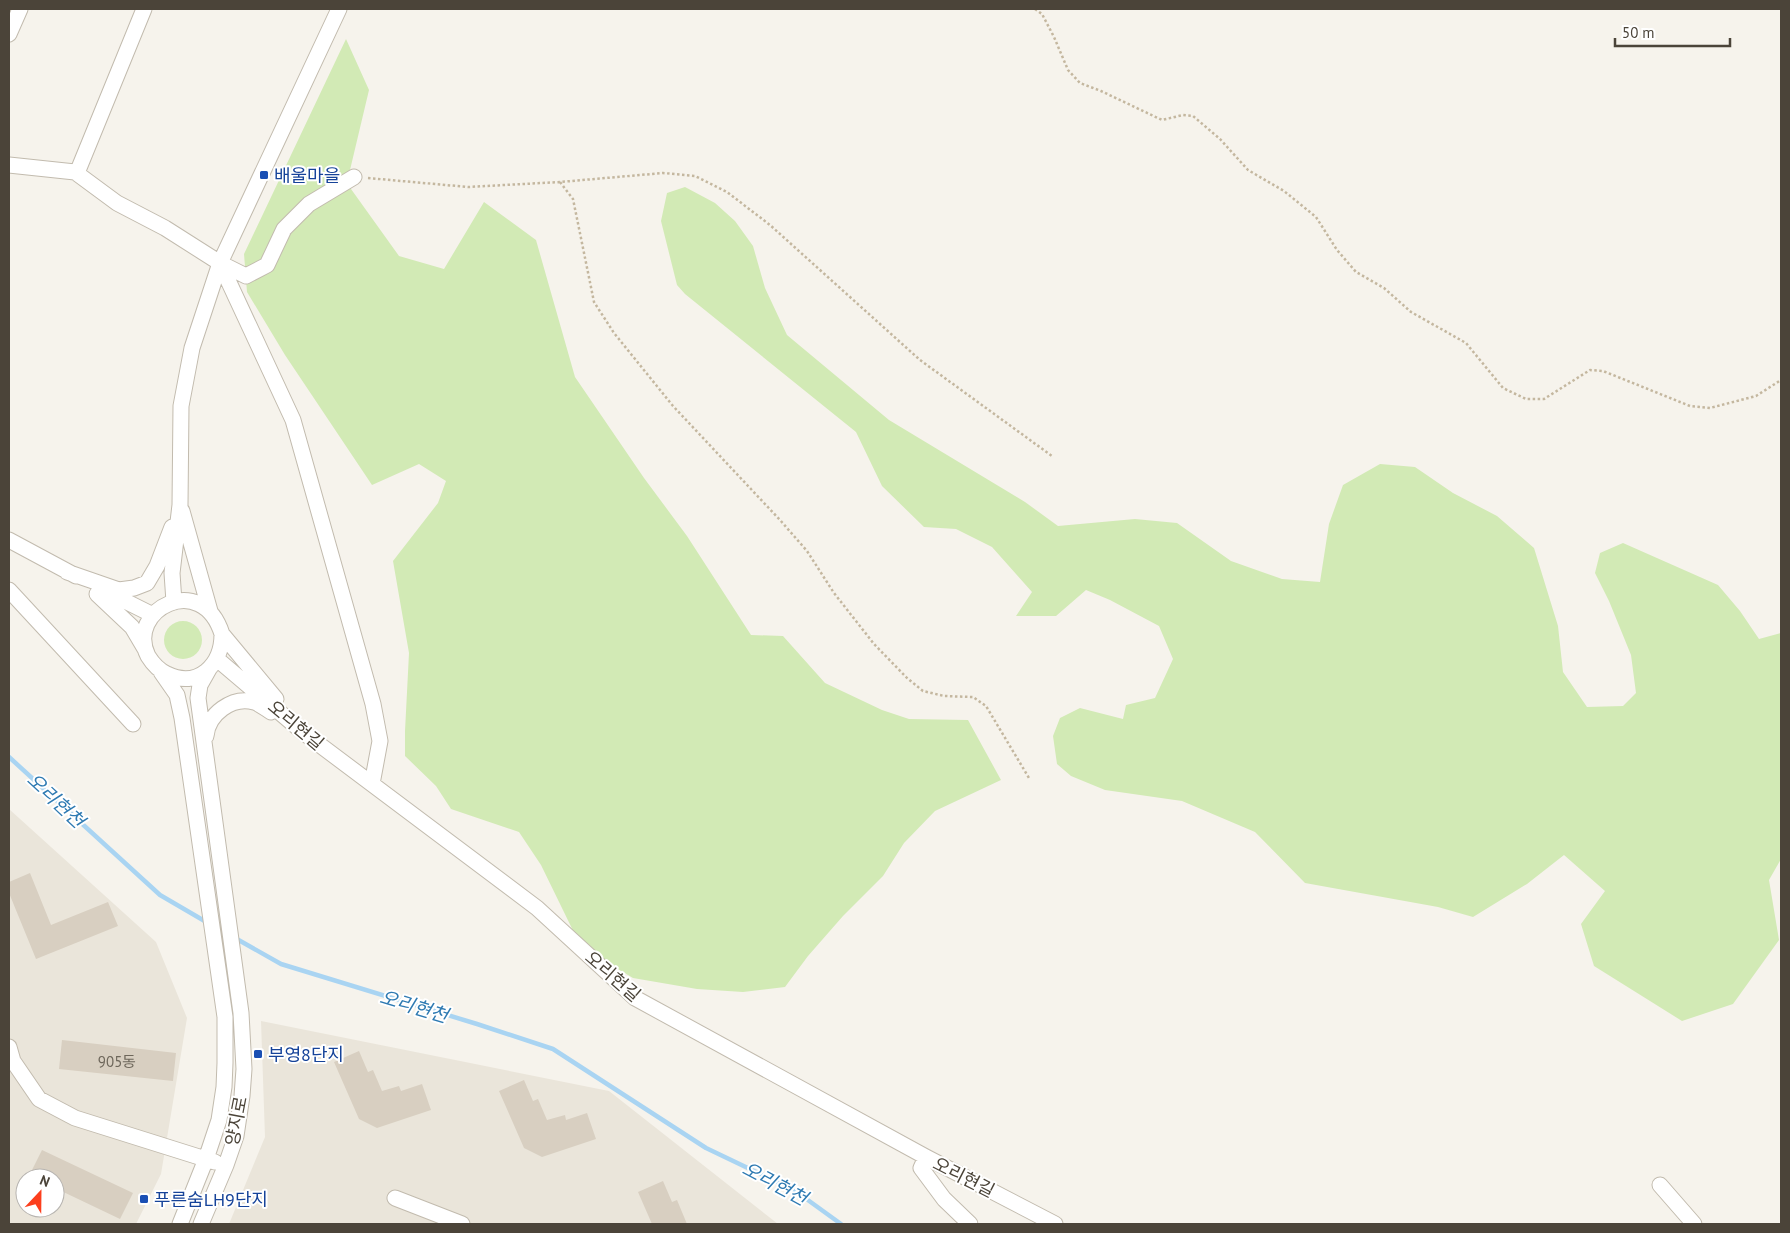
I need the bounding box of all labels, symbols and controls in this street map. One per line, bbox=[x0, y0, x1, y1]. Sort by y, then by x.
scale bar bbox=[1615, 15, 1730, 47]
text: 50 m bbox=[1622, 23, 1655, 42]
place label: 배울마을 bbox=[274, 164, 340, 187]
marker: 배울마을 bbox=[258, 169, 270, 181]
street label: 오리현길 bbox=[263, 695, 329, 755]
water label: 오리현천 bbox=[22, 767, 91, 834]
street label: 오리현길 bbox=[580, 946, 646, 1006]
water label: 오리현천 bbox=[377, 984, 452, 1028]
place label: 부영8단지 bbox=[268, 1043, 344, 1066]
marker: 부영8단지 bbox=[252, 1048, 264, 1060]
house number: 905동 bbox=[98, 1052, 136, 1071]
street label: 양지로 bbox=[220, 1094, 252, 1148]
street label: 오리현길 bbox=[929, 1152, 999, 1202]
water label: 오리현천 bbox=[738, 1156, 813, 1211]
north arrow bbox=[15, 1168, 65, 1218]
text: N bbox=[37, 1171, 53, 1191]
place label: 푸른숨LH9단지 bbox=[154, 1188, 268, 1211]
marker: 푸른숨LH9단지 bbox=[138, 1193, 150, 1205]

